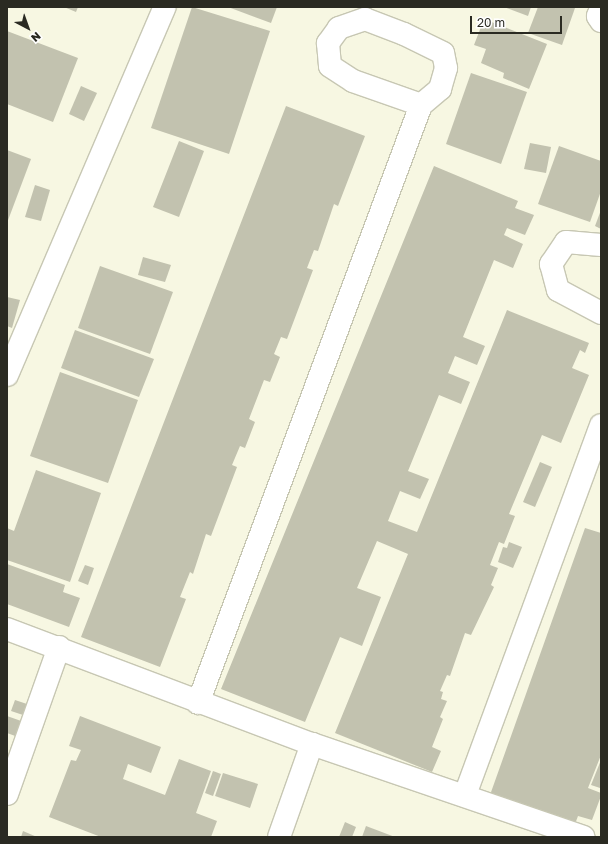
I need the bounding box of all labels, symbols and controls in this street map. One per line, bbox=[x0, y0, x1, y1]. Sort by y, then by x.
north arrow bbox=[8, 8, 48, 48]
scale bar bbox=[472, 8, 564, 34]
text: 20 m bbox=[477, 15, 505, 30]
text: N bbox=[29, 30, 44, 45]

